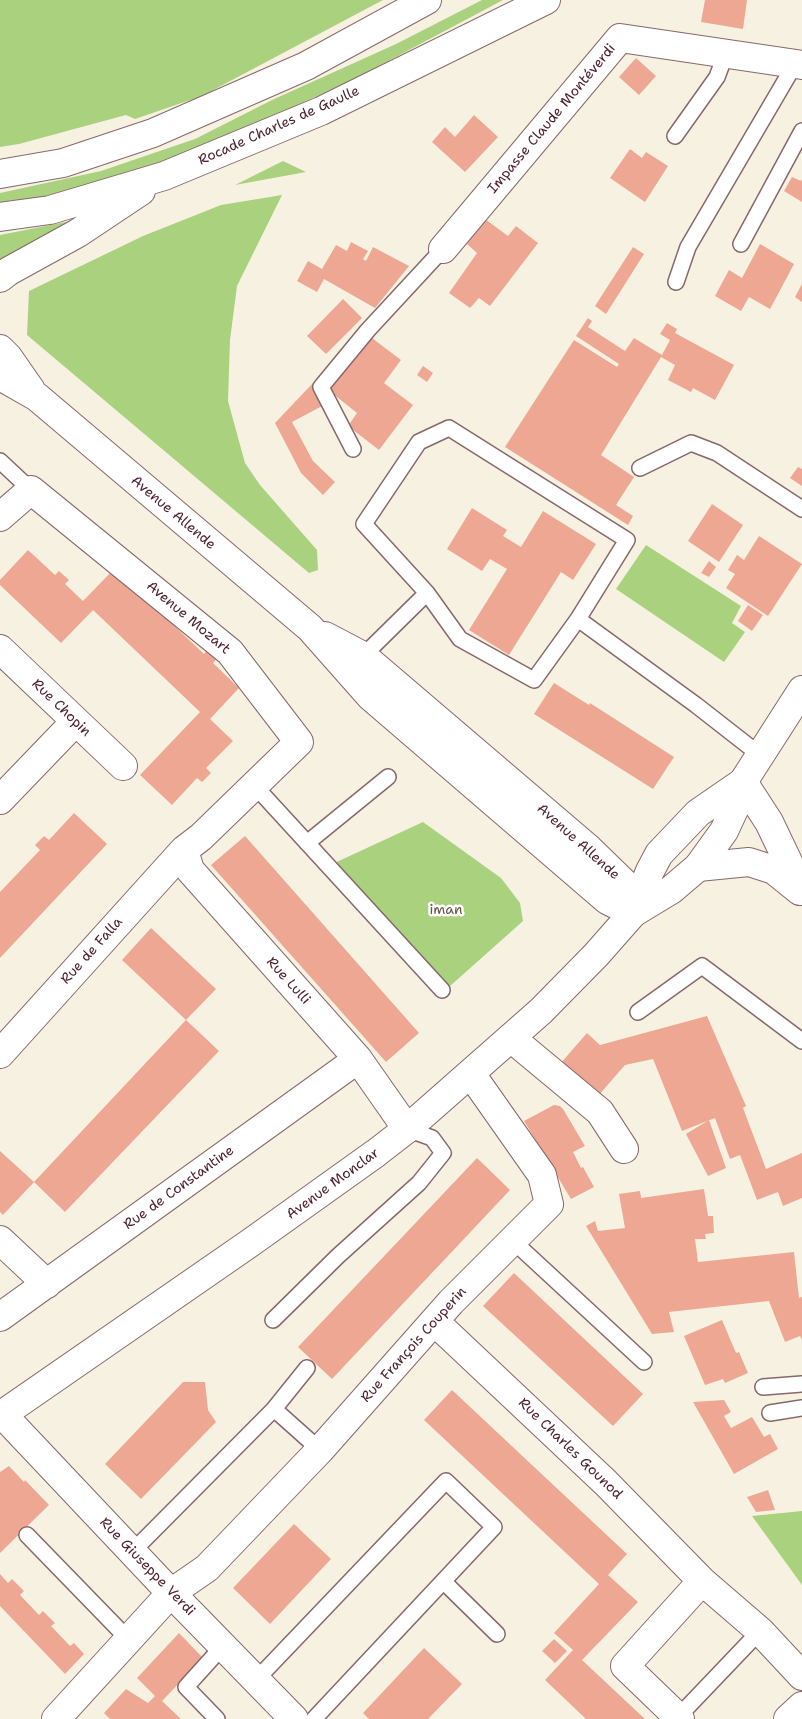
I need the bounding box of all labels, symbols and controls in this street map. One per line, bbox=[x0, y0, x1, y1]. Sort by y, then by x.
street label: Impasse Claude Montéverdi bbox=[484, 41, 620, 197]
street label: Rocade Charles de Gaulle bbox=[196, 83, 362, 169]
street label: Avenue Allende bbox=[127, 473, 219, 553]
street label: Avenue Mozart bbox=[143, 578, 233, 658]
street label: Rue Chopin bbox=[28, 676, 94, 740]
street label: Avenue Allende bbox=[533, 800, 623, 884]
park label: iman bbox=[429, 902, 463, 918]
street label: Rue de Falla bbox=[58, 914, 126, 988]
street label: Rue Lulli bbox=[262, 954, 314, 1008]
street label: Rue de Constantine bbox=[121, 1142, 237, 1234]
street label: Avenue Monclar bbox=[283, 1145, 383, 1223]
street label: Rue François Couperin bbox=[358, 1284, 470, 1406]
street label: Rue Charles Gounod bbox=[514, 1395, 626, 1503]
street label: Rue Giuseppe Verdi bbox=[96, 1514, 198, 1620]

